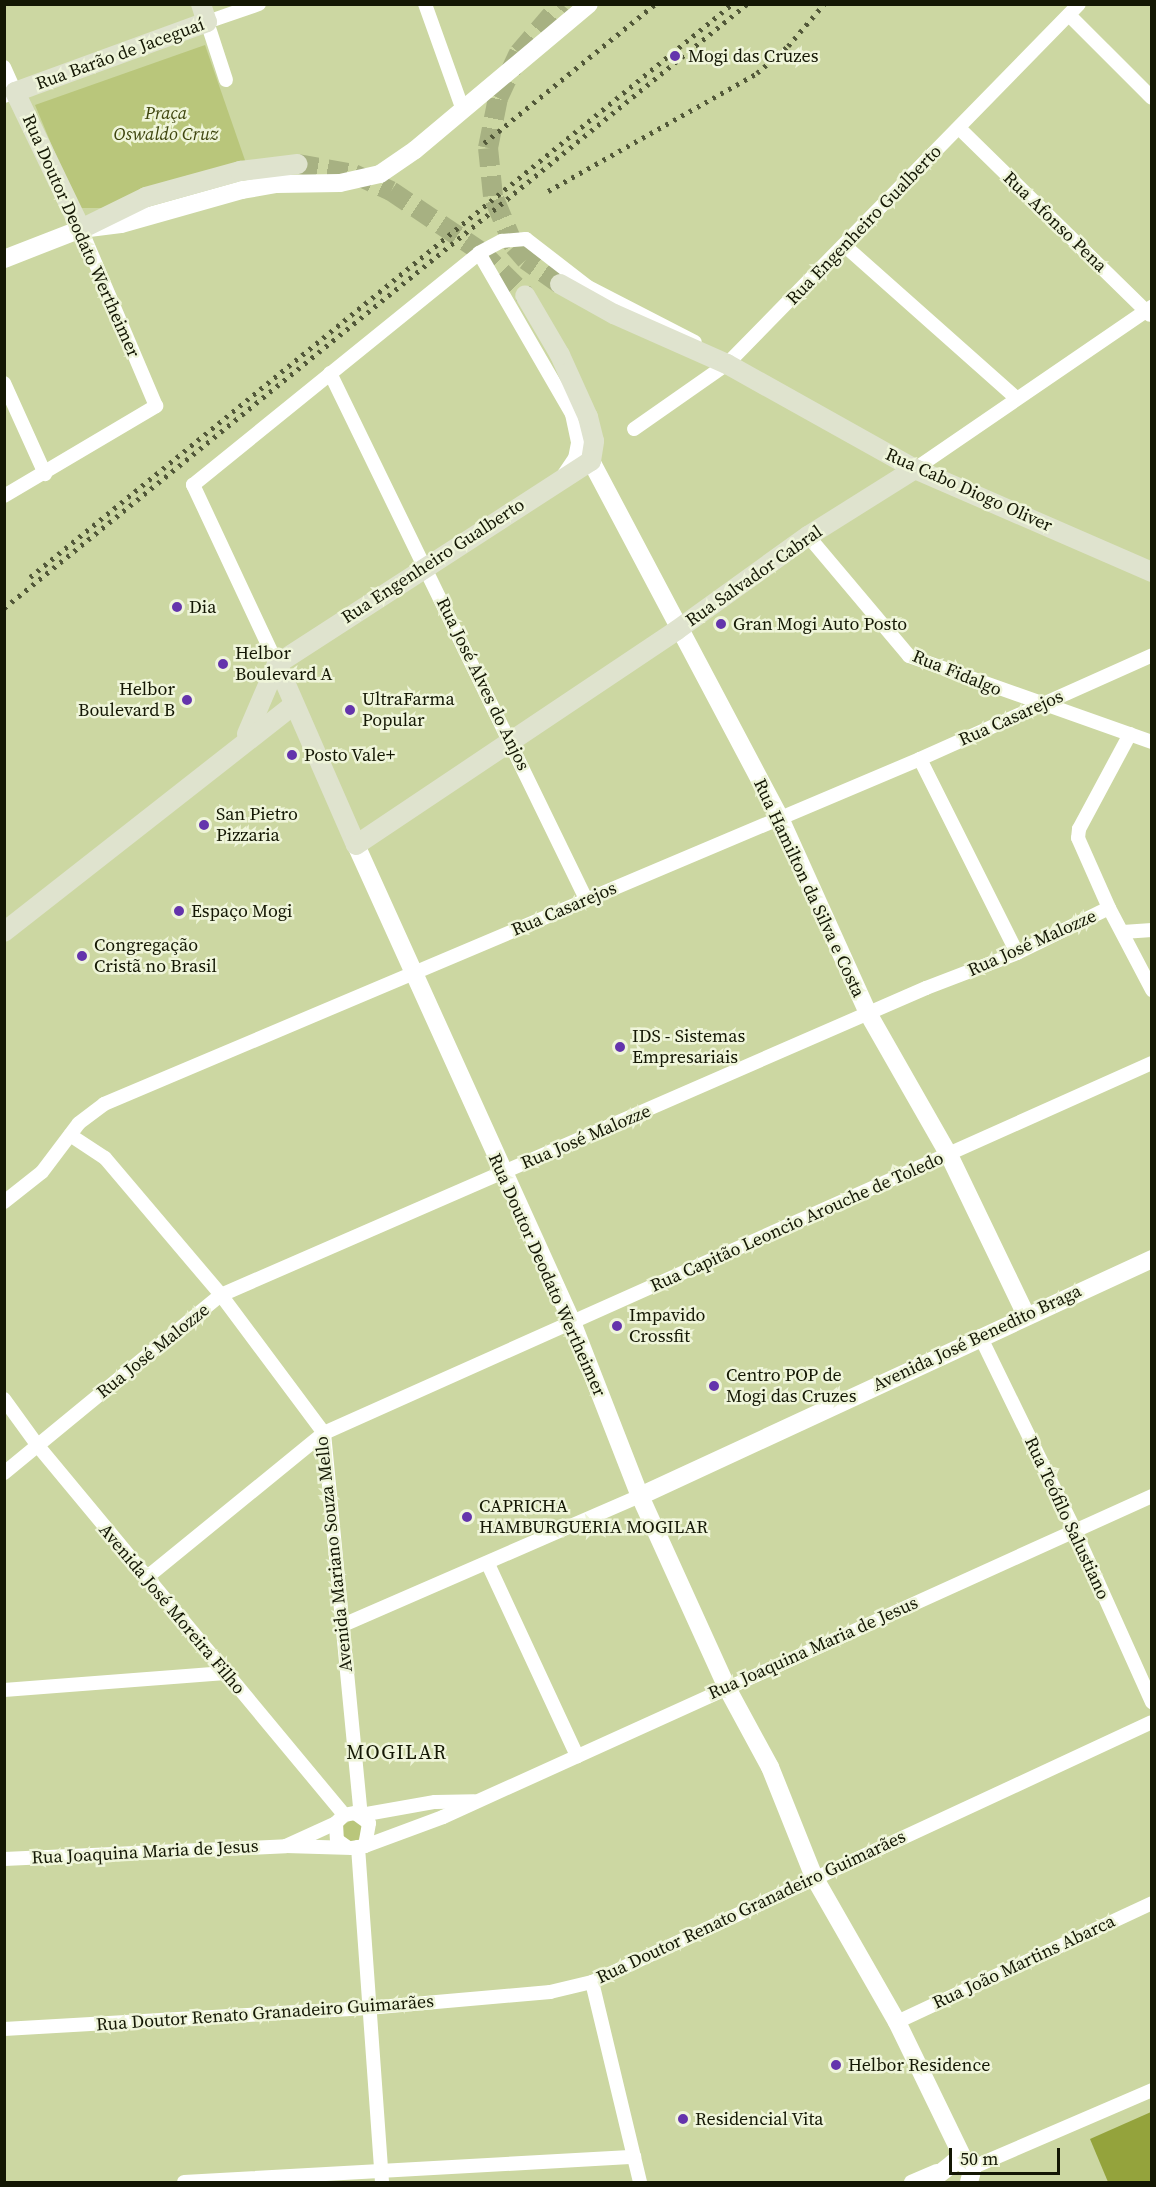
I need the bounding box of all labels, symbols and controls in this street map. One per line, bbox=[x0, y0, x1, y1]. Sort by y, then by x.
street label: Rua Barão de Jaceguaí bbox=[33, 13, 207, 95]
place label: Mogi das Cruzes bbox=[688, 45, 818, 67]
marker: Mogi das Cruzes bbox=[666, 47, 684, 65]
park label: Praça Oswaldo Cruz bbox=[114, 103, 218, 146]
street label: Rua Doutor Deodato Wertheimer bbox=[17, 111, 145, 361]
street label: Rua Engenheiro Gualberto bbox=[782, 141, 946, 309]
street label: Rua Afonso Pena bbox=[999, 167, 1111, 277]
street label: Rua Cabo Diogo Oliver bbox=[882, 443, 1056, 537]
street label: Rua Engenheiro Gualberto bbox=[337, 494, 529, 628]
street label: Rua Salvador Cabral bbox=[682, 521, 826, 631]
street label: Rua José Alves do Anjos bbox=[432, 594, 534, 774]
place label: Dia bbox=[189, 596, 216, 618]
marker: Dia bbox=[170, 600, 184, 614]
place label: Gran Mogi Auto Posto bbox=[733, 613, 907, 635]
marker: Gran Mogi Auto Posto bbox=[714, 617, 728, 631]
place label: Helbor Boulevard A bbox=[235, 643, 333, 686]
street label: Rua Fidalgo bbox=[909, 645, 1005, 701]
marker: Helbor Boulevard A bbox=[216, 657, 230, 671]
place label: Helbor Boulevard B bbox=[78, 679, 175, 722]
street label: Rua Casarejos bbox=[955, 685, 1067, 751]
place label: UltraFarma Popular bbox=[362, 689, 455, 732]
marker: Helbor Boulevard B bbox=[180, 693, 194, 707]
marker: UltraFarma Popular bbox=[343, 703, 357, 717]
place label: Posto Vale+ bbox=[304, 744, 396, 766]
marker: Posto Vale+ bbox=[285, 748, 299, 762]
street label: Rua Hamilton da Silva e Costa bbox=[749, 775, 869, 1001]
place label: San Pietro Pizzaria bbox=[216, 804, 298, 846]
marker: San Pietro Pizzaria bbox=[197, 818, 211, 832]
street label: Rua Casarejos bbox=[508, 877, 620, 941]
place label: Espaço Mogi bbox=[191, 900, 292, 922]
marker: Espaço Mogi bbox=[172, 904, 186, 918]
street label: Rua José Malozze bbox=[964, 905, 1100, 981]
place label: Congregação Cristã no Brasil bbox=[94, 935, 217, 978]
marker: Congregação Cristã no Brasil bbox=[75, 949, 89, 963]
place label: IDS - Sistemas Empresariais bbox=[632, 1026, 745, 1068]
marker: IDS - Sistemas Empresariais bbox=[613, 1040, 627, 1054]
street label: Rua José Malozze bbox=[518, 1100, 654, 1174]
street label: Rua Capitão Leoncio Arouche de Toledo bbox=[647, 1147, 947, 1297]
street label: Rua Doutor Deodato Wertheimer bbox=[483, 1150, 611, 1400]
street label: Avenida José Benedito Braga bbox=[869, 1280, 1085, 1396]
street label: Rua José Malozze bbox=[92, 1299, 214, 1403]
place label: Impavido Crossfit bbox=[629, 1305, 705, 1348]
marker: Impavido Crossfit bbox=[610, 1319, 624, 1333]
place label: Centro POP de Mogi das Cruzes bbox=[726, 1365, 856, 1408]
marker: Centro POP de Mogi das Cruzes bbox=[707, 1379, 721, 1393]
street label: Rua Teófilo Salustiano bbox=[1020, 1433, 1114, 1603]
street label: Avenida Mariano Souza Mello bbox=[311, 1435, 357, 1673]
place label: CAPRICHA HAMBURGUERIA MOGILAR bbox=[479, 1496, 708, 1538]
marker: CAPRICHA HAMBURGUERIA MOGILAR bbox=[460, 1510, 474, 1524]
street label: Avenida José Moreira Filho bbox=[94, 1519, 250, 1699]
street label: Rua Joaquina Maria de Jesus bbox=[705, 1592, 921, 1704]
district label: MOGILAR bbox=[346, 1740, 448, 1764]
street label: Rua Doutor Renato Granadeiro Guimarães bbox=[593, 1826, 909, 1988]
street label: Rua Joaquina Maria de Jesus bbox=[31, 1835, 259, 1869]
street label: Rua João Martins Abarca bbox=[929, 1910, 1119, 2014]
street label: Rua Doutor Renato Granadeiro Guimarães bbox=[95, 1990, 435, 2036]
place label: Helbor Residence bbox=[848, 2054, 990, 2076]
marker: Helbor Residence bbox=[829, 2058, 843, 2072]
place label: Residencial Vita bbox=[695, 2108, 824, 2130]
marker: Residencial Vita bbox=[676, 2112, 690, 2126]
scale bar bbox=[952, 2136, 1063, 2174]
text: 50 m bbox=[960, 2146, 998, 2171]

